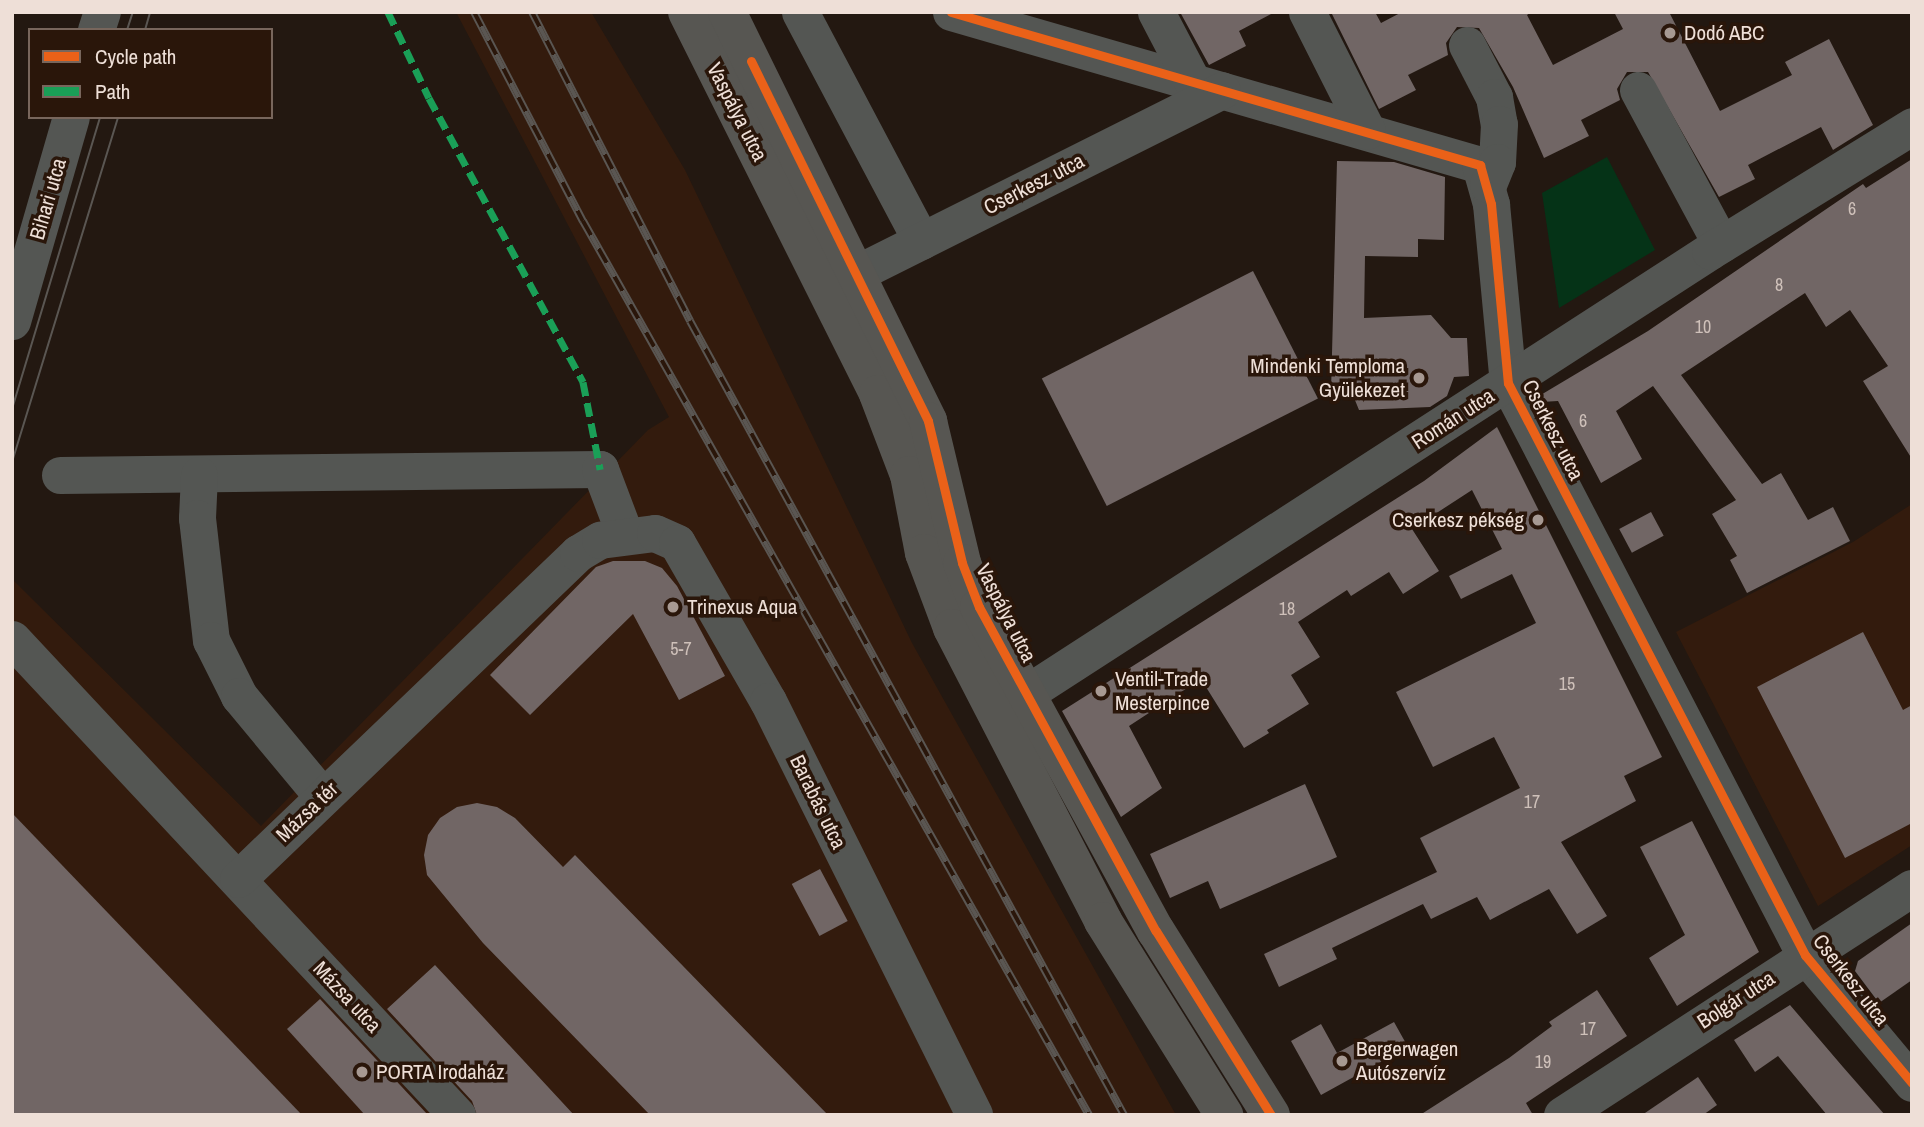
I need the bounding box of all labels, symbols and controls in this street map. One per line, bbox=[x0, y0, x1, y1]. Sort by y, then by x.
place label: Dodó ABC bbox=[1684, 20, 1765, 46]
marker: Dodó ABC bbox=[1662, 25, 1678, 41]
legend bbox=[28, 28, 273, 119]
text: Cycle path bbox=[95, 42, 176, 71]
street label: Vaspálya utca bbox=[702, 59, 772, 165]
text: Path bbox=[95, 77, 130, 106]
street label: Cserkesz utca bbox=[980, 148, 1088, 220]
street label: Bihari utca bbox=[24, 155, 72, 243]
house number: 6 bbox=[1848, 198, 1856, 220]
house number: 8 bbox=[1775, 274, 1783, 296]
house number: 10 bbox=[1695, 316, 1711, 338]
place label: Mindenki Temploma Gyülekezet bbox=[1250, 353, 1405, 403]
marker: Mindenki Temploma Gyülekezet bbox=[1411, 370, 1427, 386]
street label: Cserkesz utca bbox=[1517, 376, 1589, 484]
street label: Román utca bbox=[1407, 383, 1499, 455]
house number: 6 bbox=[1579, 410, 1587, 432]
place label: Cserkesz pékség bbox=[1392, 507, 1524, 533]
marker: Cserkesz pékség bbox=[1530, 512, 1546, 528]
street label: Vaspálya utca bbox=[971, 560, 1041, 666]
place label: Trinexus Aqua bbox=[687, 594, 798, 620]
house number: 18 bbox=[1279, 598, 1295, 620]
marker: Trinexus Aqua bbox=[665, 599, 681, 615]
house number: 5-7 bbox=[670, 638, 692, 660]
place label: Ventil-Trade Mesterpince bbox=[1115, 666, 1210, 716]
house number: 15 bbox=[1559, 673, 1575, 695]
marker: Ventil-Trade Mesterpince bbox=[1093, 683, 1109, 699]
street label: Barabás utca bbox=[784, 751, 852, 853]
street label: Mázsa tér bbox=[271, 777, 343, 847]
house number: 17 bbox=[1524, 791, 1540, 813]
street label: Cserkesz utca bbox=[1807, 929, 1895, 1031]
street label: Mázsa utca bbox=[308, 956, 386, 1038]
street label: Bolgár utca bbox=[1693, 966, 1779, 1034]
house number: 17 bbox=[1580, 1018, 1596, 1040]
place label: Bergerwagen Autószervíz bbox=[1356, 1036, 1458, 1086]
house number: 19 bbox=[1535, 1051, 1551, 1073]
marker: Bergerwagen Autószervíz bbox=[1334, 1053, 1350, 1069]
place label: PORTA Irodaház bbox=[376, 1059, 506, 1085]
marker: PORTA Irodaház bbox=[354, 1064, 370, 1080]

